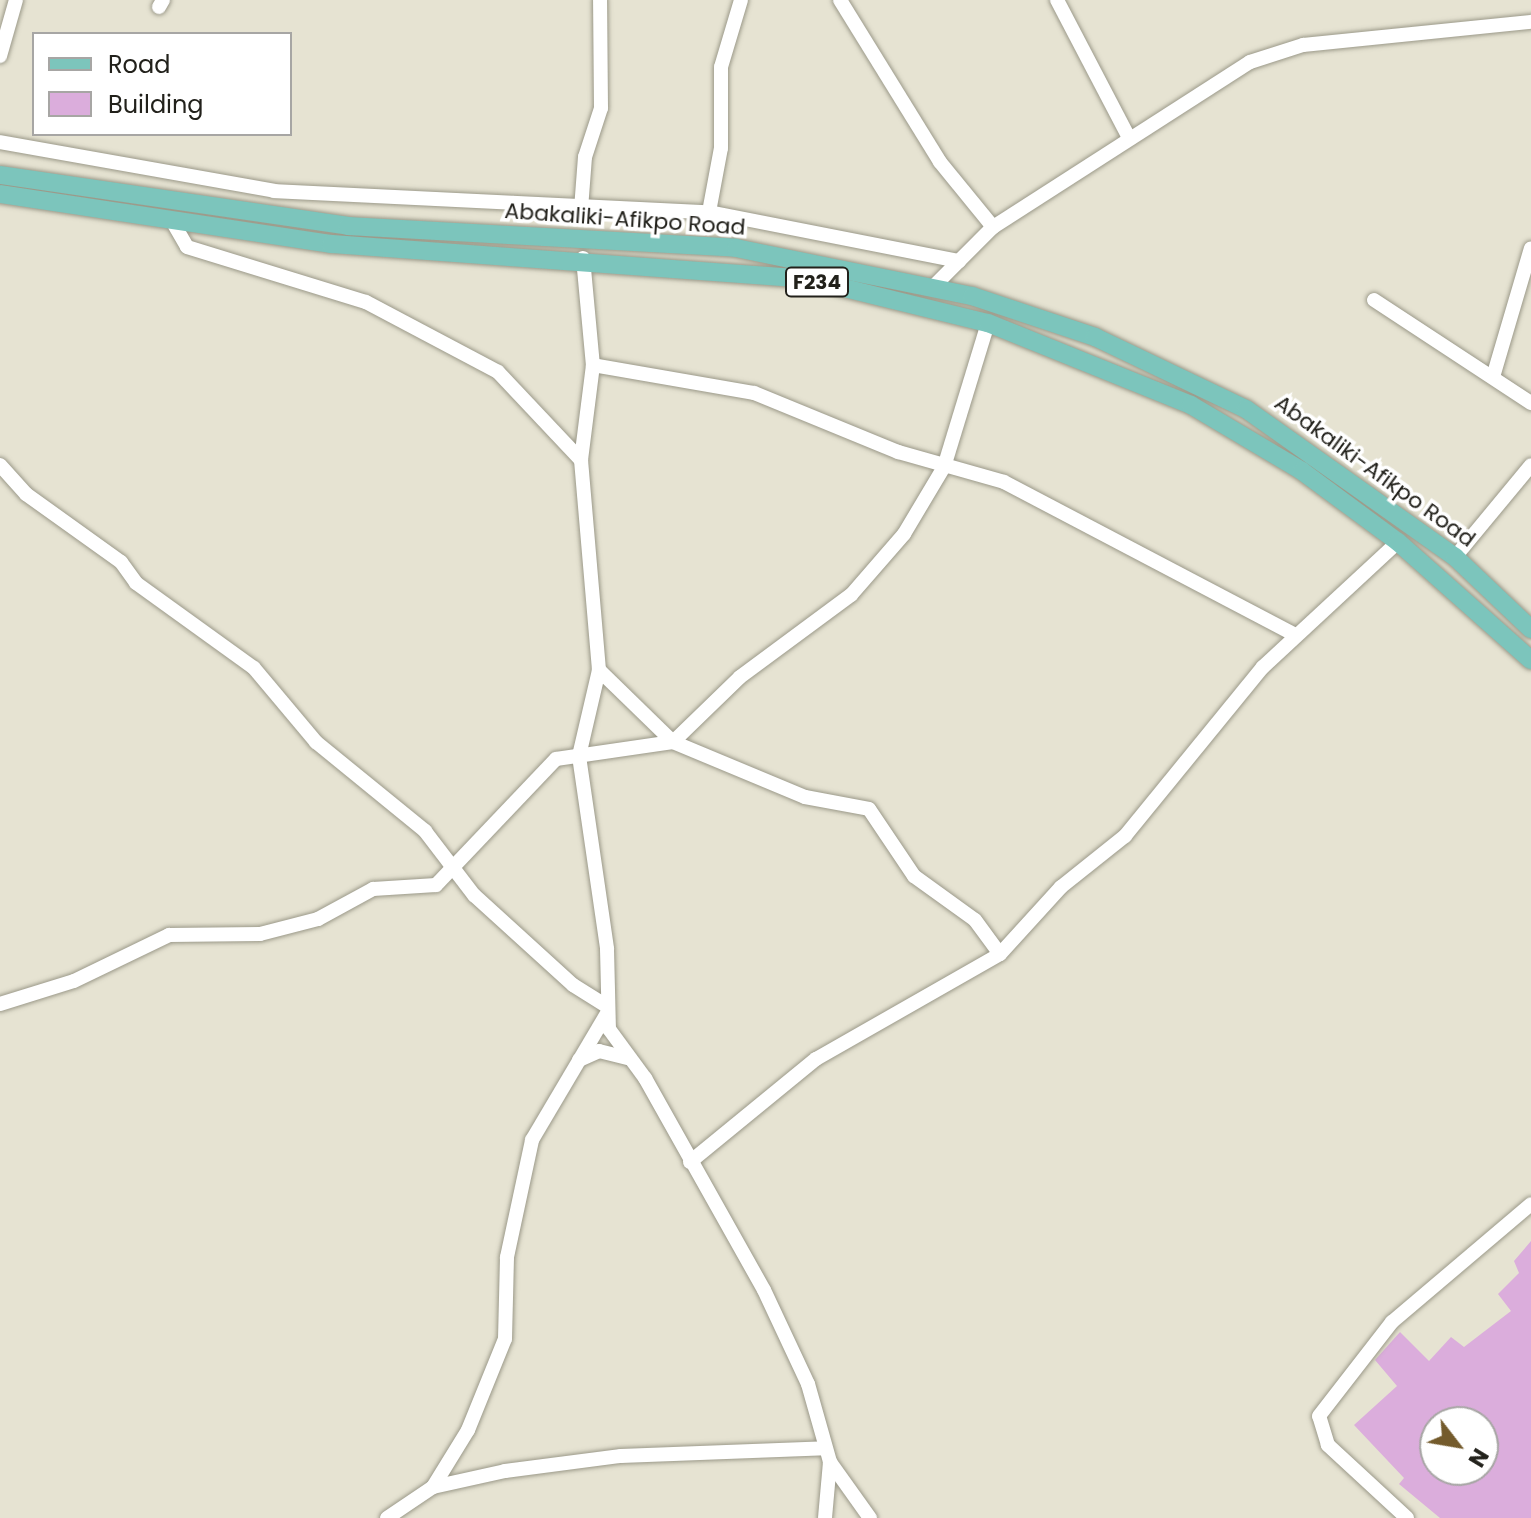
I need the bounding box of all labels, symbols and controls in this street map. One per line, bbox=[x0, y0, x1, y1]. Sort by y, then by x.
legend bbox=[32, 32, 292, 136]
text: Road bbox=[108, 48, 170, 81]
text: Building bbox=[108, 88, 204, 121]
street label: Abakaliki-Afikpo Road bbox=[504, 197, 746, 241]
road number: F234 bbox=[785, 266, 849, 298]
street label: Abakaliki-Afikpo Road bbox=[1270, 389, 1480, 553]
north arrow bbox=[1419, 1406, 1499, 1486]
text: N bbox=[1461, 1443, 1496, 1473]

